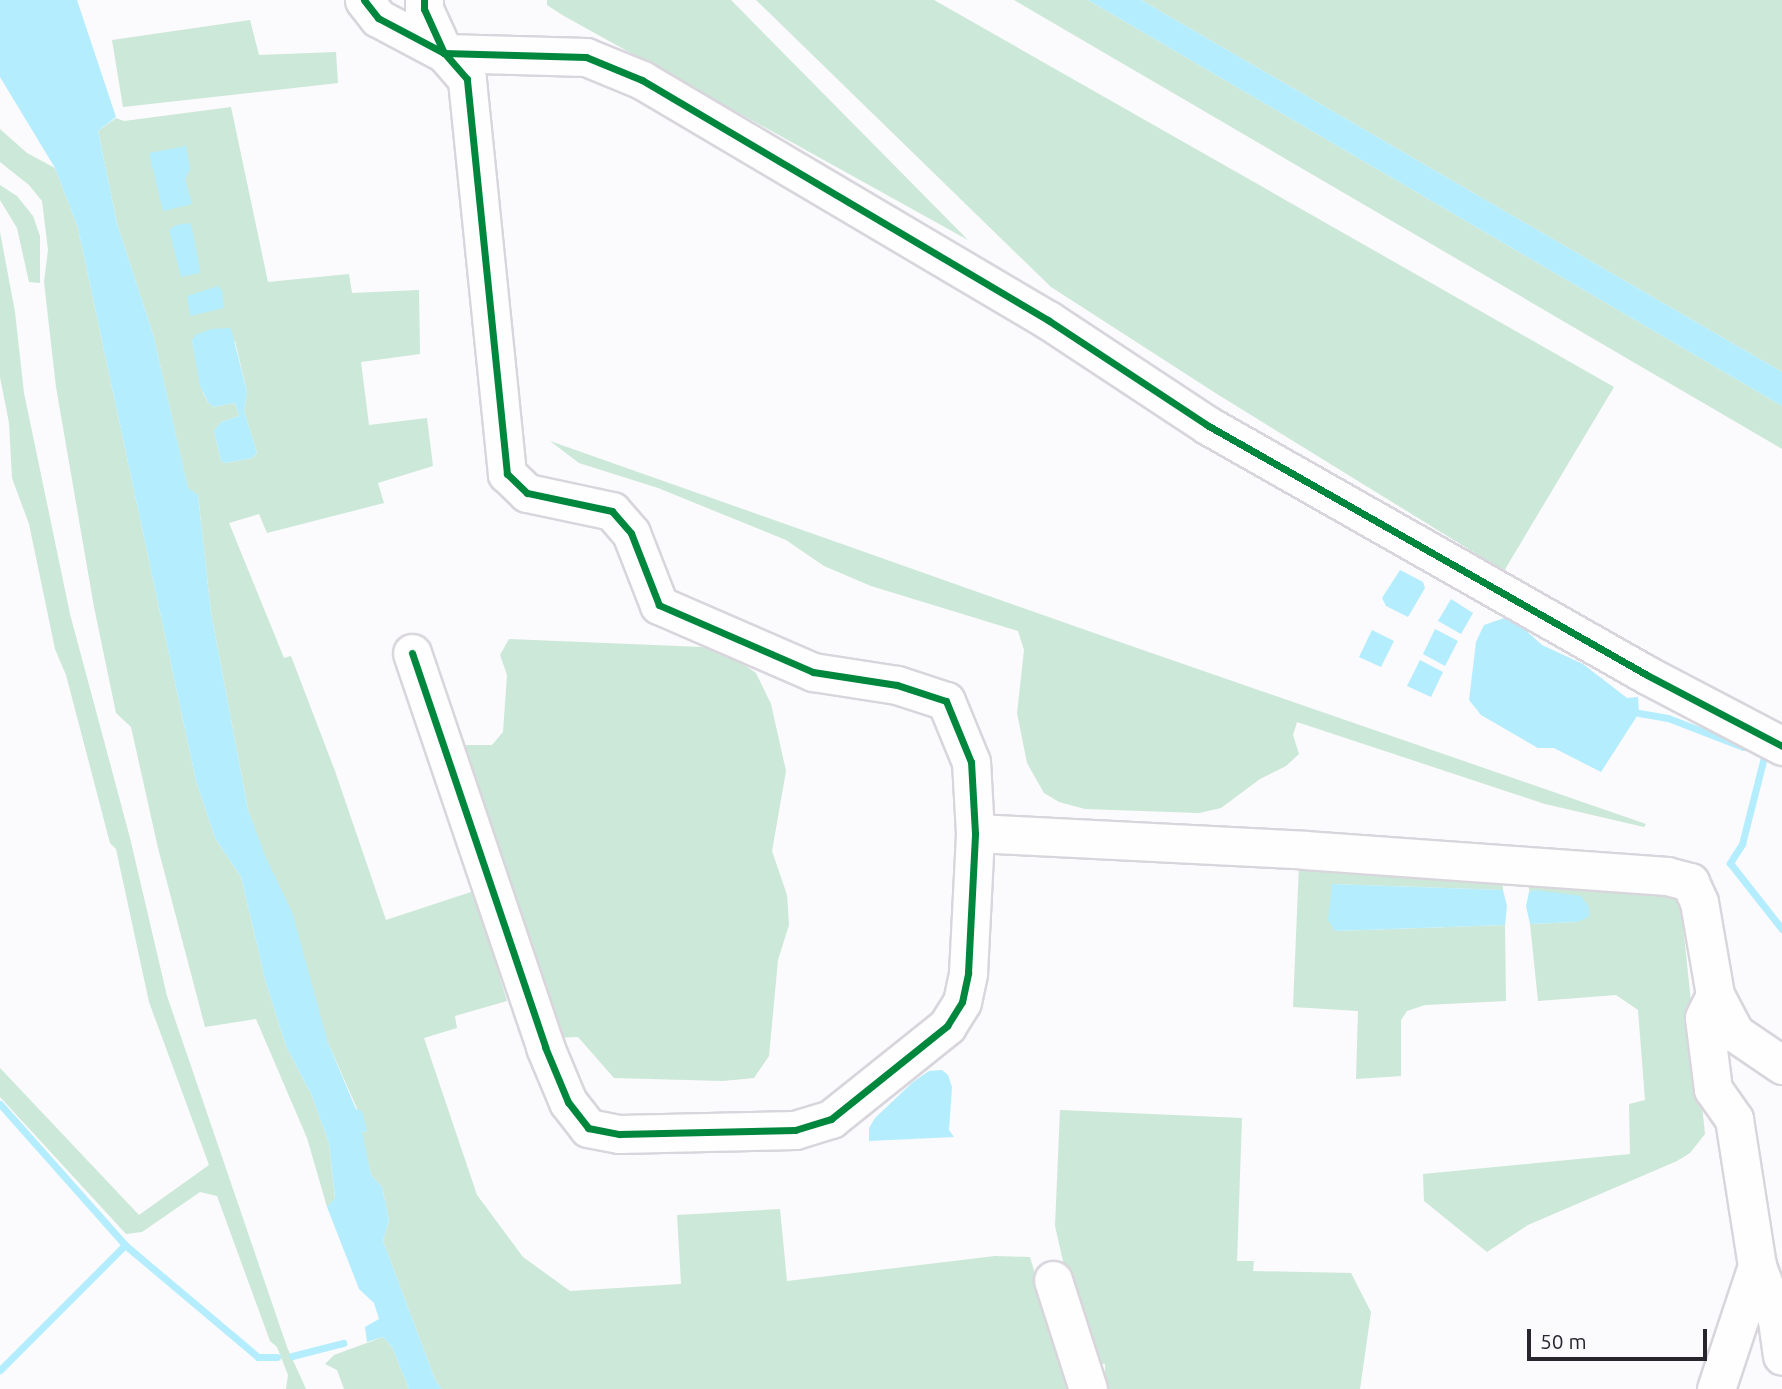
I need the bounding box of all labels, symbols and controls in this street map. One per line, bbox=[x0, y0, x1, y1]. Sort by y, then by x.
scale bar bbox=[1530, 1316, 1710, 1360]
text: 50 m bbox=[1540, 1329, 1587, 1353]

